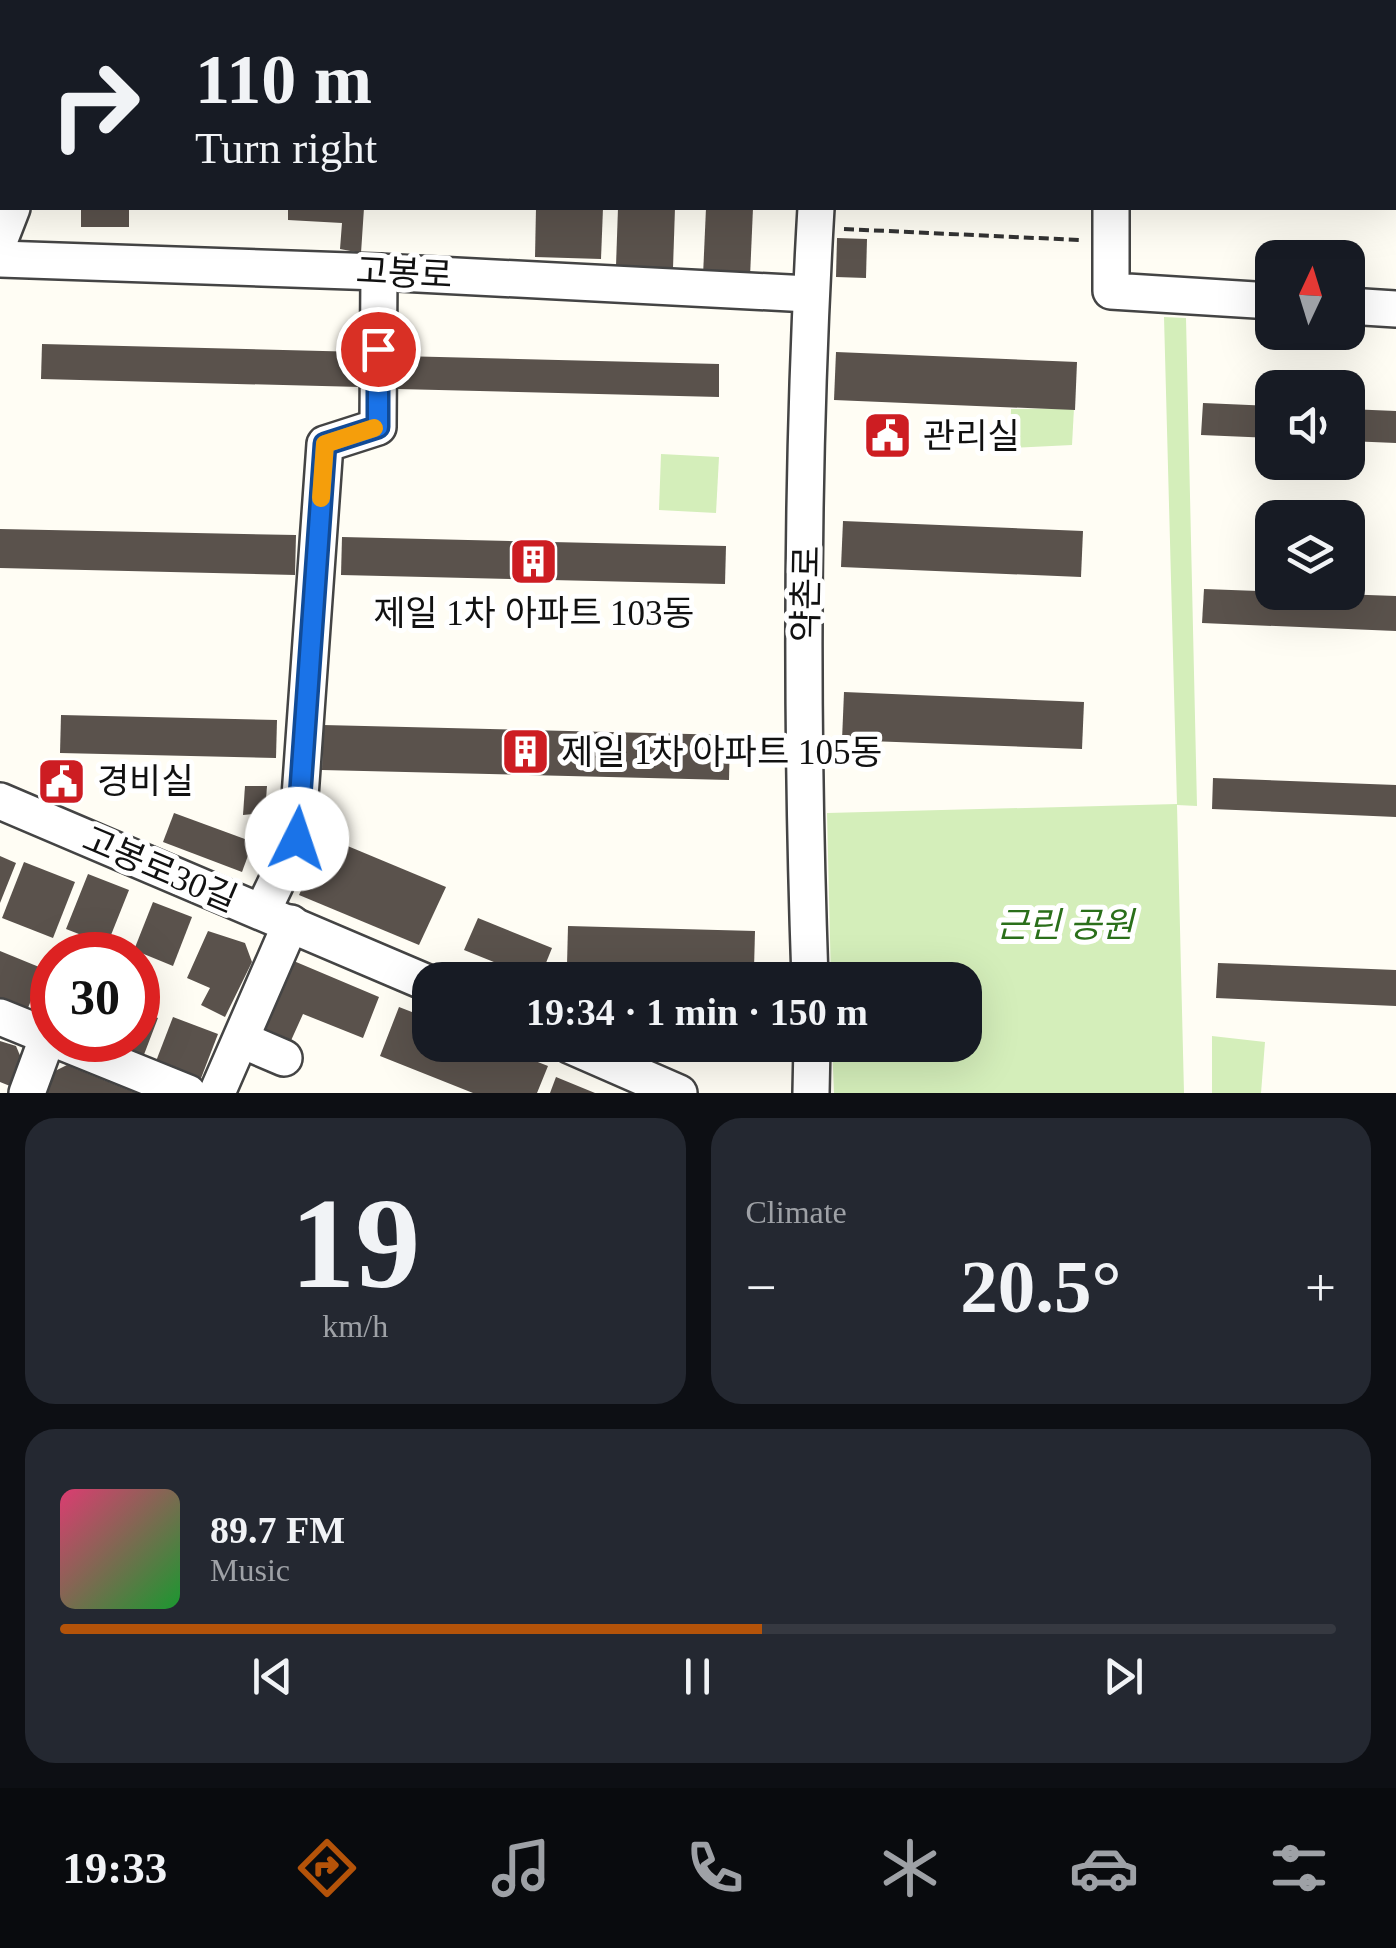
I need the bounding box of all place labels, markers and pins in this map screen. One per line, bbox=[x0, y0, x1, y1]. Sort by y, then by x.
pin bbox=[336, 307, 421, 392]
public building icon: 관리실 bbox=[862, 410, 914, 462]
place label: 관리실 bbox=[923, 417, 1020, 456]
building icon: 제일 1차 아파트 103동 bbox=[508, 535, 560, 587]
place label: 제일 1차 아파트 103동 bbox=[373, 594, 695, 633]
building icon: 제일 1차 아파트 105동 bbox=[500, 726, 552, 778]
place label: 제일 1차 아파트 105동 bbox=[561, 733, 883, 772]
public building icon: 경비실 bbox=[36, 755, 88, 807]
place label: 경비실 bbox=[97, 762, 194, 801]

